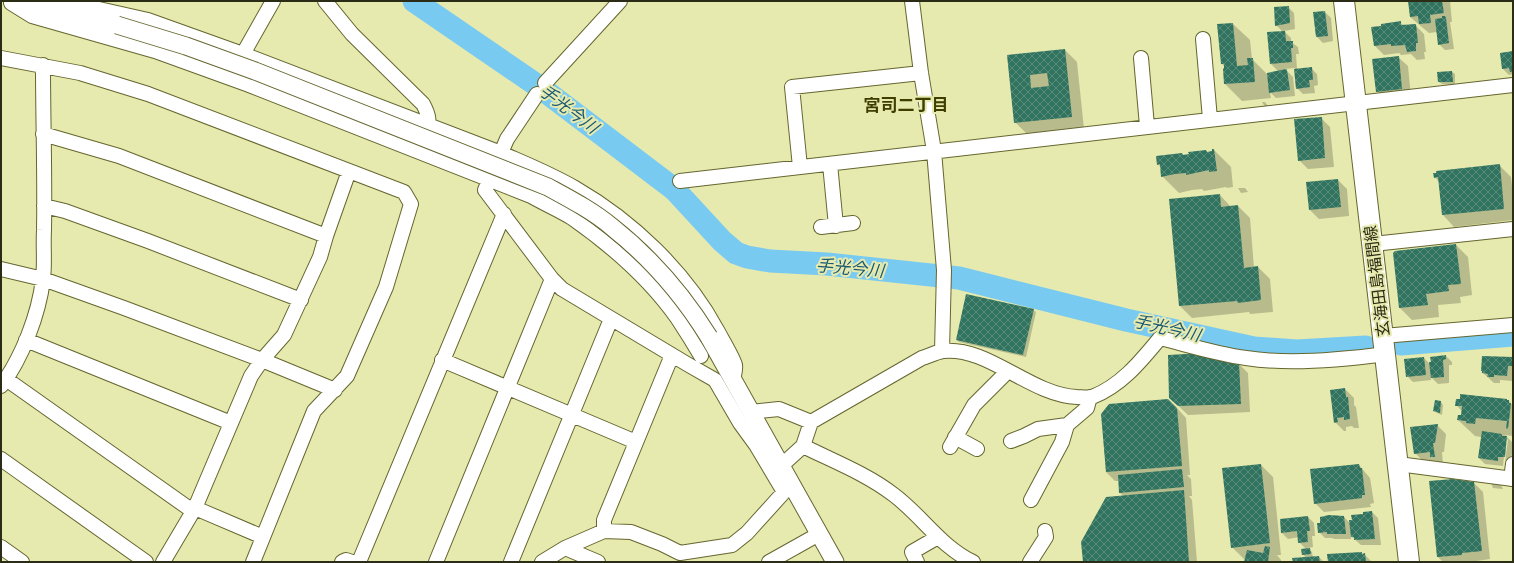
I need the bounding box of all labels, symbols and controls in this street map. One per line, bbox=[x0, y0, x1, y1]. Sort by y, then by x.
water label: 手光今川 bbox=[535, 79, 605, 140]
district label: 宮司二丁目 bbox=[864, 93, 949, 117]
street label: 玄海田島福間線 bbox=[1359, 224, 1395, 338]
water label: 手光今川 bbox=[815, 253, 887, 283]
water label: 手光今川 bbox=[1131, 309, 1205, 348]

